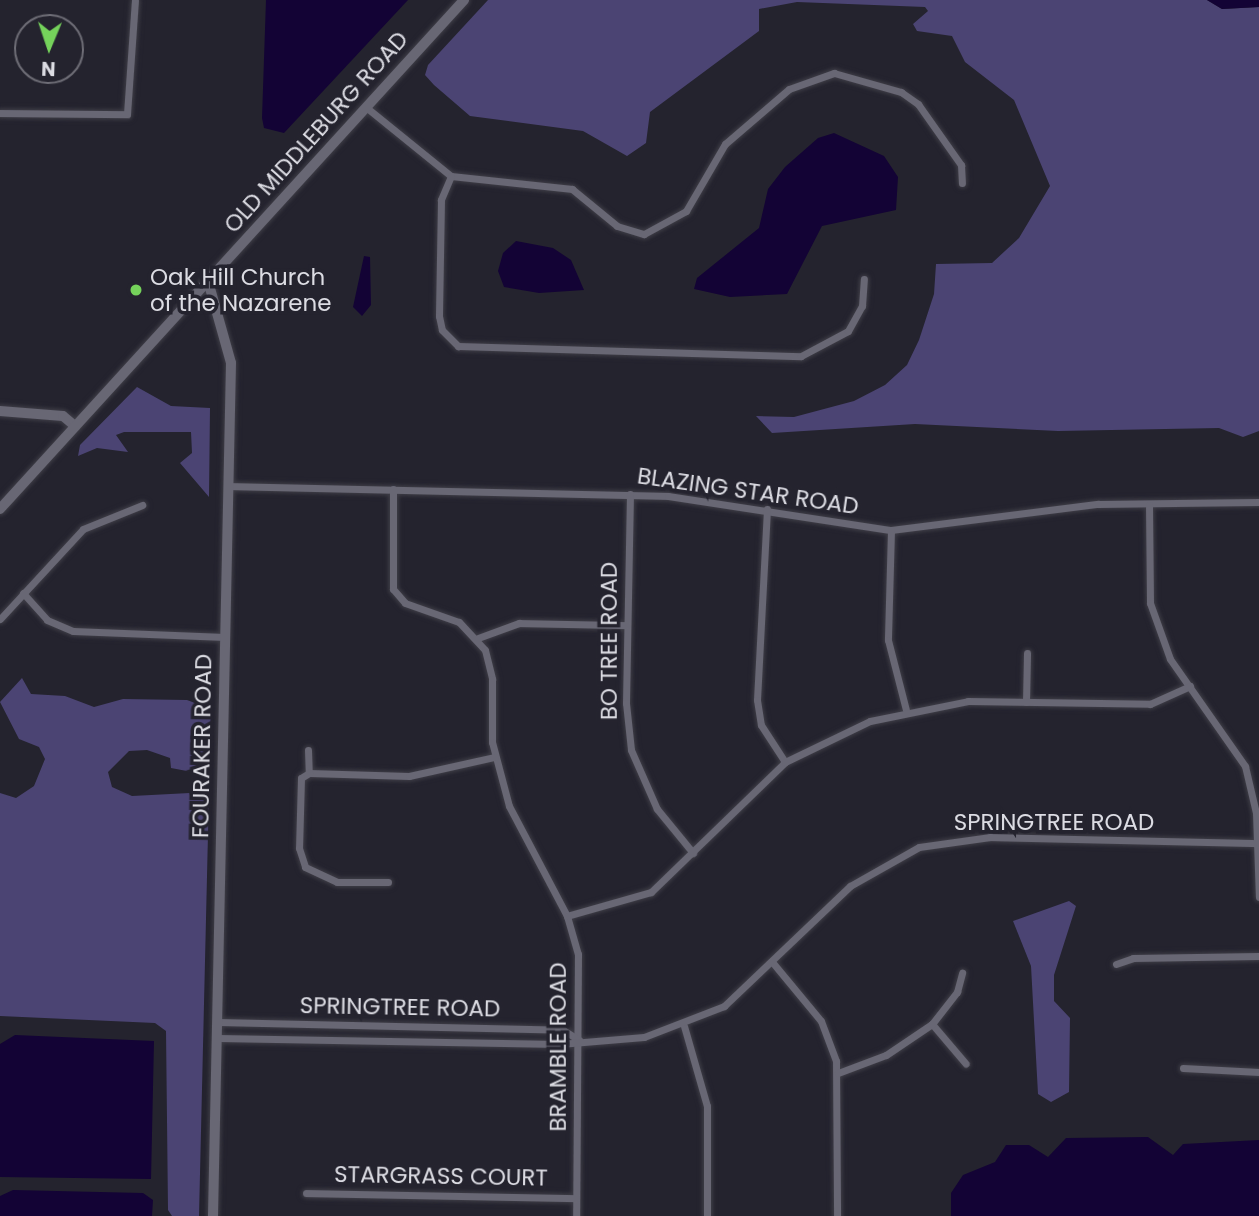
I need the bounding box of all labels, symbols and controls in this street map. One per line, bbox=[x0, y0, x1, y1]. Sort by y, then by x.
north arrow bbox=[14, 14, 84, 84]
street label: OLD MIDDLEBURG ROAD bbox=[218, 26, 414, 238]
text: N bbox=[41, 55, 56, 82]
place label: Oak Hill Church of the Nazarene bbox=[150, 263, 331, 317]
marker: Oak Hill Church of the Nazarene bbox=[128, 282, 144, 298]
street label: BLAZING STAR ROAD bbox=[636, 462, 860, 520]
street label: BO TREE ROAD bbox=[595, 562, 623, 720]
street label: FOURAKER ROAD bbox=[187, 654, 217, 838]
street label: SPRINGTREE ROAD bbox=[954, 808, 1154, 836]
street label: BRAMBLE ROAD bbox=[544, 962, 572, 1132]
street label: SPRINGTREE ROAD bbox=[300, 991, 500, 1023]
street label: STARGRASS COURT bbox=[334, 1160, 548, 1192]

